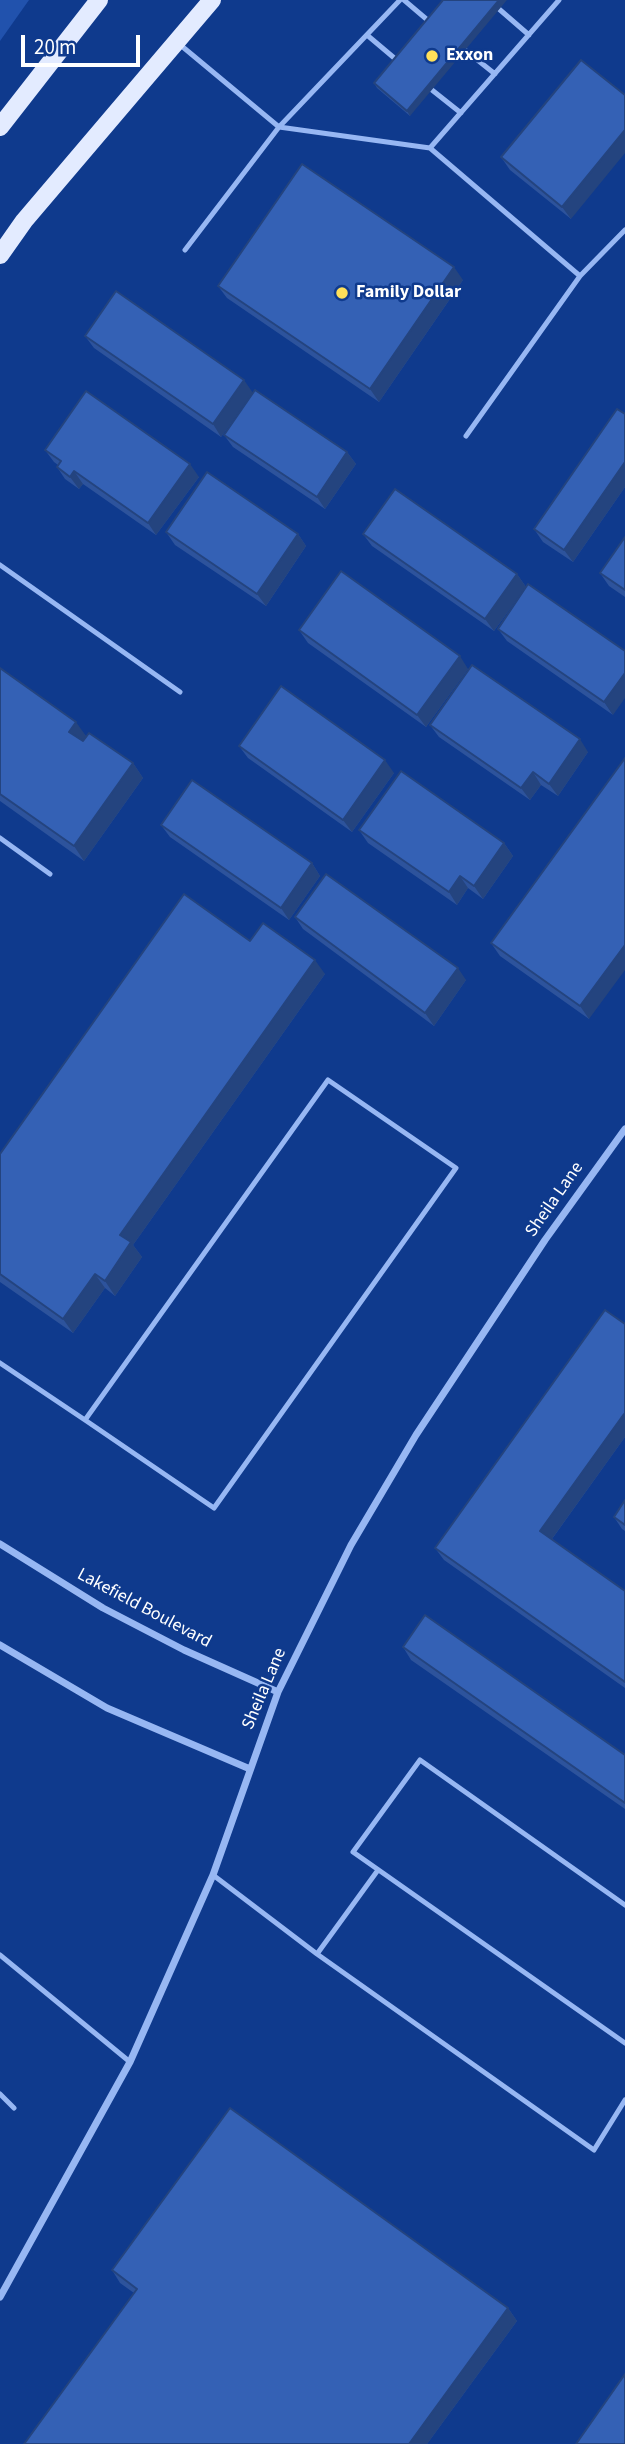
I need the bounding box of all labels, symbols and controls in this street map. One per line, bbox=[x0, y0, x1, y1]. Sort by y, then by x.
scale bar bbox=[24, 21, 144, 65]
text: 20 m bbox=[34, 32, 76, 62]
place label: Exxon bbox=[446, 45, 493, 67]
marker: Exxon bbox=[424, 48, 440, 64]
place label: Family Dollar bbox=[356, 282, 461, 304]
marker: Family Dollar bbox=[334, 285, 350, 301]
street label: Sheila Lane bbox=[521, 1158, 589, 1242]
street label: Lakefield Boulevard bbox=[73, 1564, 215, 1654]
street label: Sheila Lane bbox=[238, 1645, 292, 1733]

